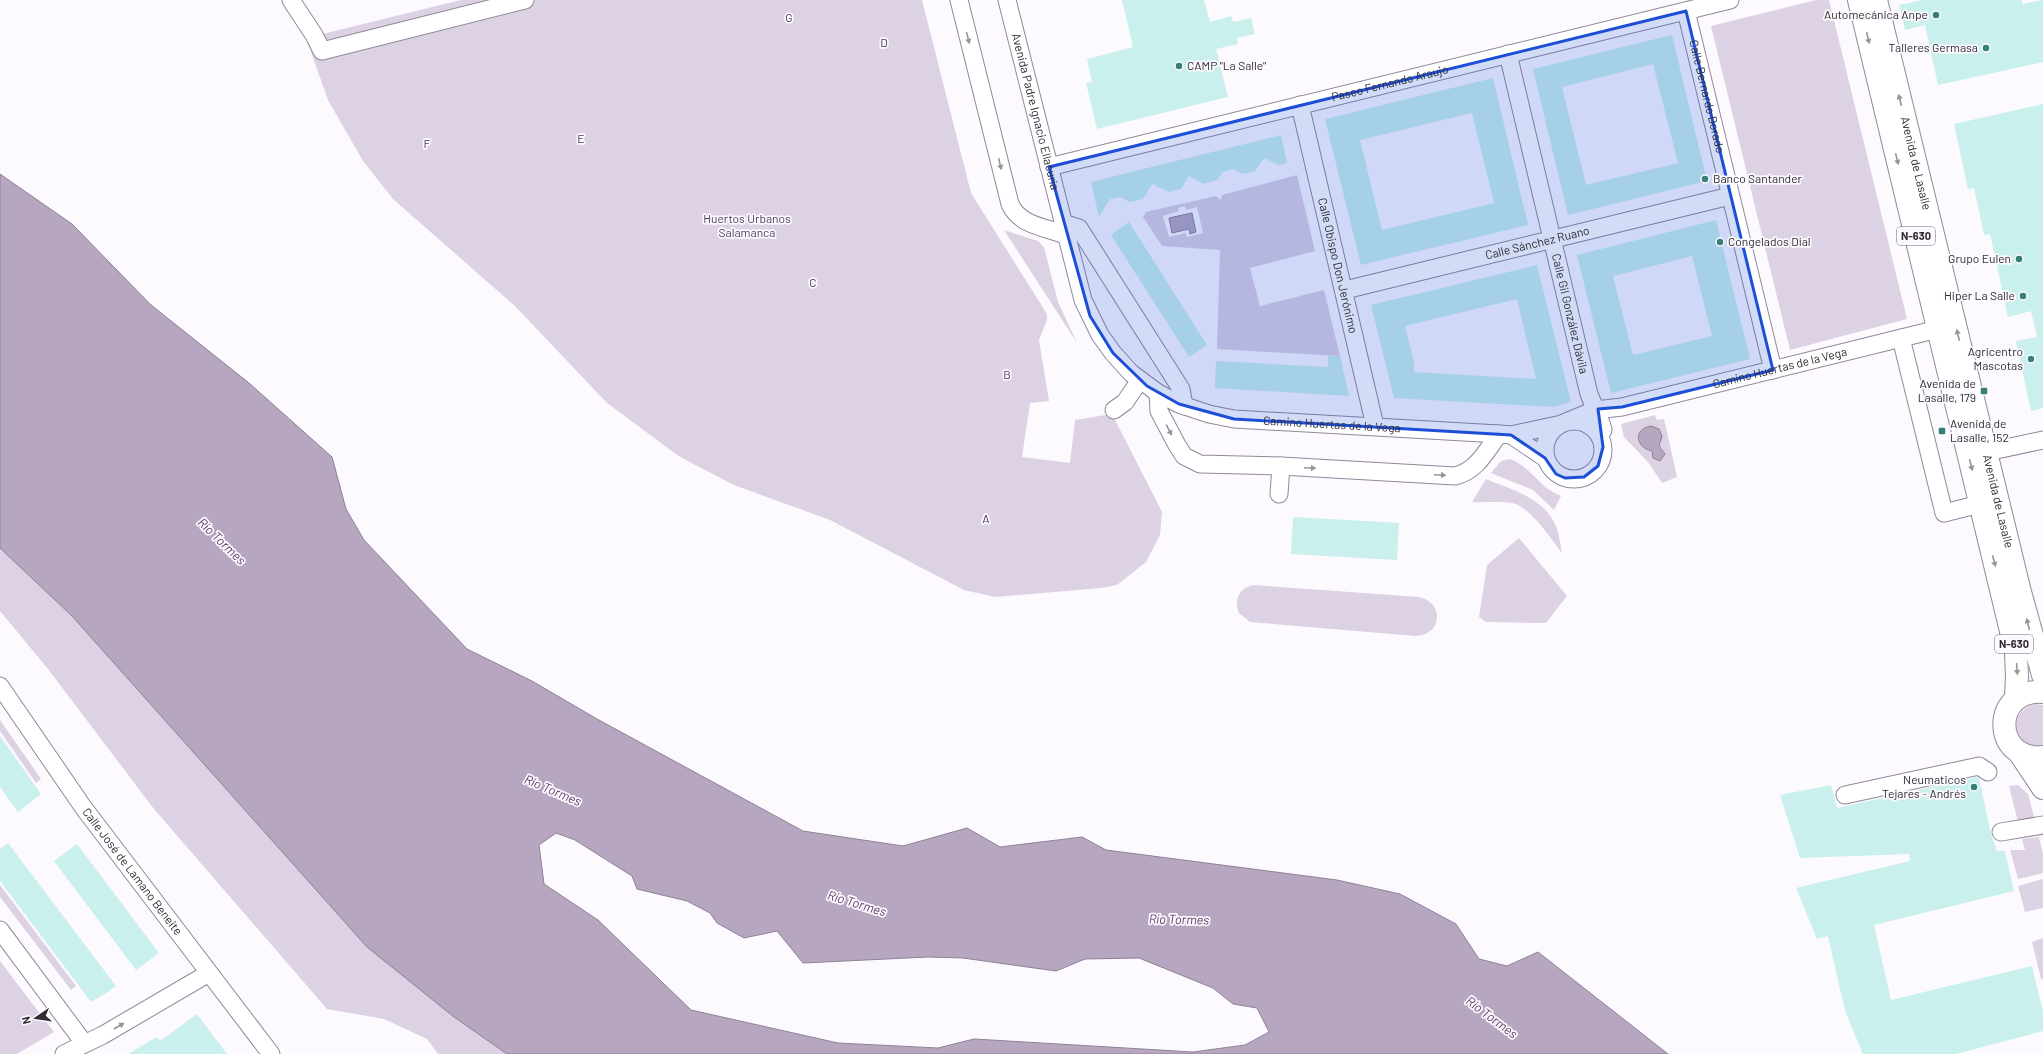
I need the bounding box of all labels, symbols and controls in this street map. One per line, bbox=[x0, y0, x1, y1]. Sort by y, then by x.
place label: Automecánica Anpe bbox=[1824, 7, 1928, 21]
park label: G bbox=[785, 10, 793, 24]
marker: Automecánica Anpe bbox=[1931, 10, 1941, 20]
street label: Avenida Padre Ignacio Ellacuría bbox=[1010, 31, 1063, 191]
one-way arrow bbox=[966, 32, 972, 44]
one-way arrow bbox=[1865, 32, 1871, 44]
park label: D bbox=[880, 35, 888, 49]
street label: Calle Bernardo Dorado bbox=[1687, 38, 1728, 154]
place label: Talleres Germasa bbox=[1888, 40, 1978, 54]
marker: Talleres Germasa bbox=[1981, 43, 1991, 53]
place label: CAMP "La Salle" bbox=[1187, 58, 1266, 72]
marker: CAMP "La Salle" bbox=[1174, 61, 1184, 71]
street label: Paseo Fernando Araujo bbox=[1330, 61, 1449, 103]
one-way arrow bbox=[1897, 93, 1903, 105]
street label: Avenida de Lasalle bbox=[1899, 115, 1935, 211]
park label: E bbox=[577, 131, 585, 145]
park label: F bbox=[424, 136, 431, 150]
one-way arrow bbox=[1894, 154, 1900, 166]
one-way arrow bbox=[997, 158, 1003, 170]
place label: Banco Santander bbox=[1713, 171, 1803, 185]
marker: Banco Santander bbox=[1700, 174, 1710, 184]
street label: Calle Obispo Don Jerónimo bbox=[1316, 196, 1361, 335]
park label: Huertos Urbanos Salamanca bbox=[703, 211, 791, 239]
street label: Calle Sánchez Ruano bbox=[1484, 223, 1591, 262]
road number: N-630 bbox=[1897, 227, 1935, 245]
place label: Congelados Dial bbox=[1728, 234, 1811, 248]
marker: Congelados Dial bbox=[1715, 237, 1725, 247]
place label: Grupo Eulen bbox=[1948, 251, 2011, 265]
street label: Calle Gil González Dávila bbox=[1550, 252, 1592, 375]
marker: Grupo Eulen bbox=[2014, 254, 2024, 264]
park label: C bbox=[809, 275, 817, 289]
place label: Hiper La Salle bbox=[1944, 288, 2015, 302]
marker: Hiper La Salle bbox=[2018, 291, 2028, 301]
one-way arrow bbox=[1954, 328, 1960, 341]
street label: Camino Huertas de la Vega bbox=[1711, 344, 1848, 390]
place label: Agricentro Mascotas bbox=[1968, 344, 2023, 372]
marker: Agricentro Mascotas bbox=[2026, 354, 2036, 364]
park label: B bbox=[1003, 367, 1011, 381]
place label: Avenida de Lasalle, 179 bbox=[1918, 376, 1976, 404]
marker: Avenida de Lasalle, 179 bbox=[1979, 386, 1989, 396]
street label: Camino Huertas de la Vega bbox=[1263, 413, 1401, 434]
place label: Avenida de Lasalle, 152 bbox=[1950, 416, 2009, 444]
one-way arrow bbox=[1166, 424, 1172, 436]
marker: Avenida de Lasalle, 152 bbox=[1937, 426, 1947, 436]
street label: Avenida de Lasalle bbox=[1981, 453, 2017, 549]
one-way arrow bbox=[1968, 458, 1974, 471]
one-way arrow bbox=[1304, 464, 1316, 471]
one-way arrow bbox=[1434, 472, 1446, 479]
park label: A bbox=[982, 511, 990, 525]
water label: Río Tormes bbox=[195, 514, 249, 568]
one-way arrow bbox=[1992, 555, 1998, 568]
one-way arrow bbox=[2025, 618, 2031, 630]
road number: N-630 bbox=[1995, 635, 2033, 653]
one-way arrow bbox=[2014, 663, 2020, 676]
water label: Río Tormes bbox=[522, 771, 584, 809]
place label: Neumaticos Tejares - Andrés bbox=[1882, 772, 1966, 800]
marker: Neumaticos Tejares - Andrés bbox=[1969, 782, 1979, 792]
street label: Calle José de Lamano Beneite bbox=[80, 805, 186, 937]
water label: Río Tormes bbox=[826, 887, 888, 919]
water label: Río Tormes bbox=[1149, 910, 1209, 928]
water label: Río Tormes bbox=[1463, 992, 1521, 1042]
north arrow bbox=[16, 998, 56, 1038]
text: N bbox=[19, 1015, 33, 1025]
one-way arrow bbox=[113, 1023, 124, 1030]

